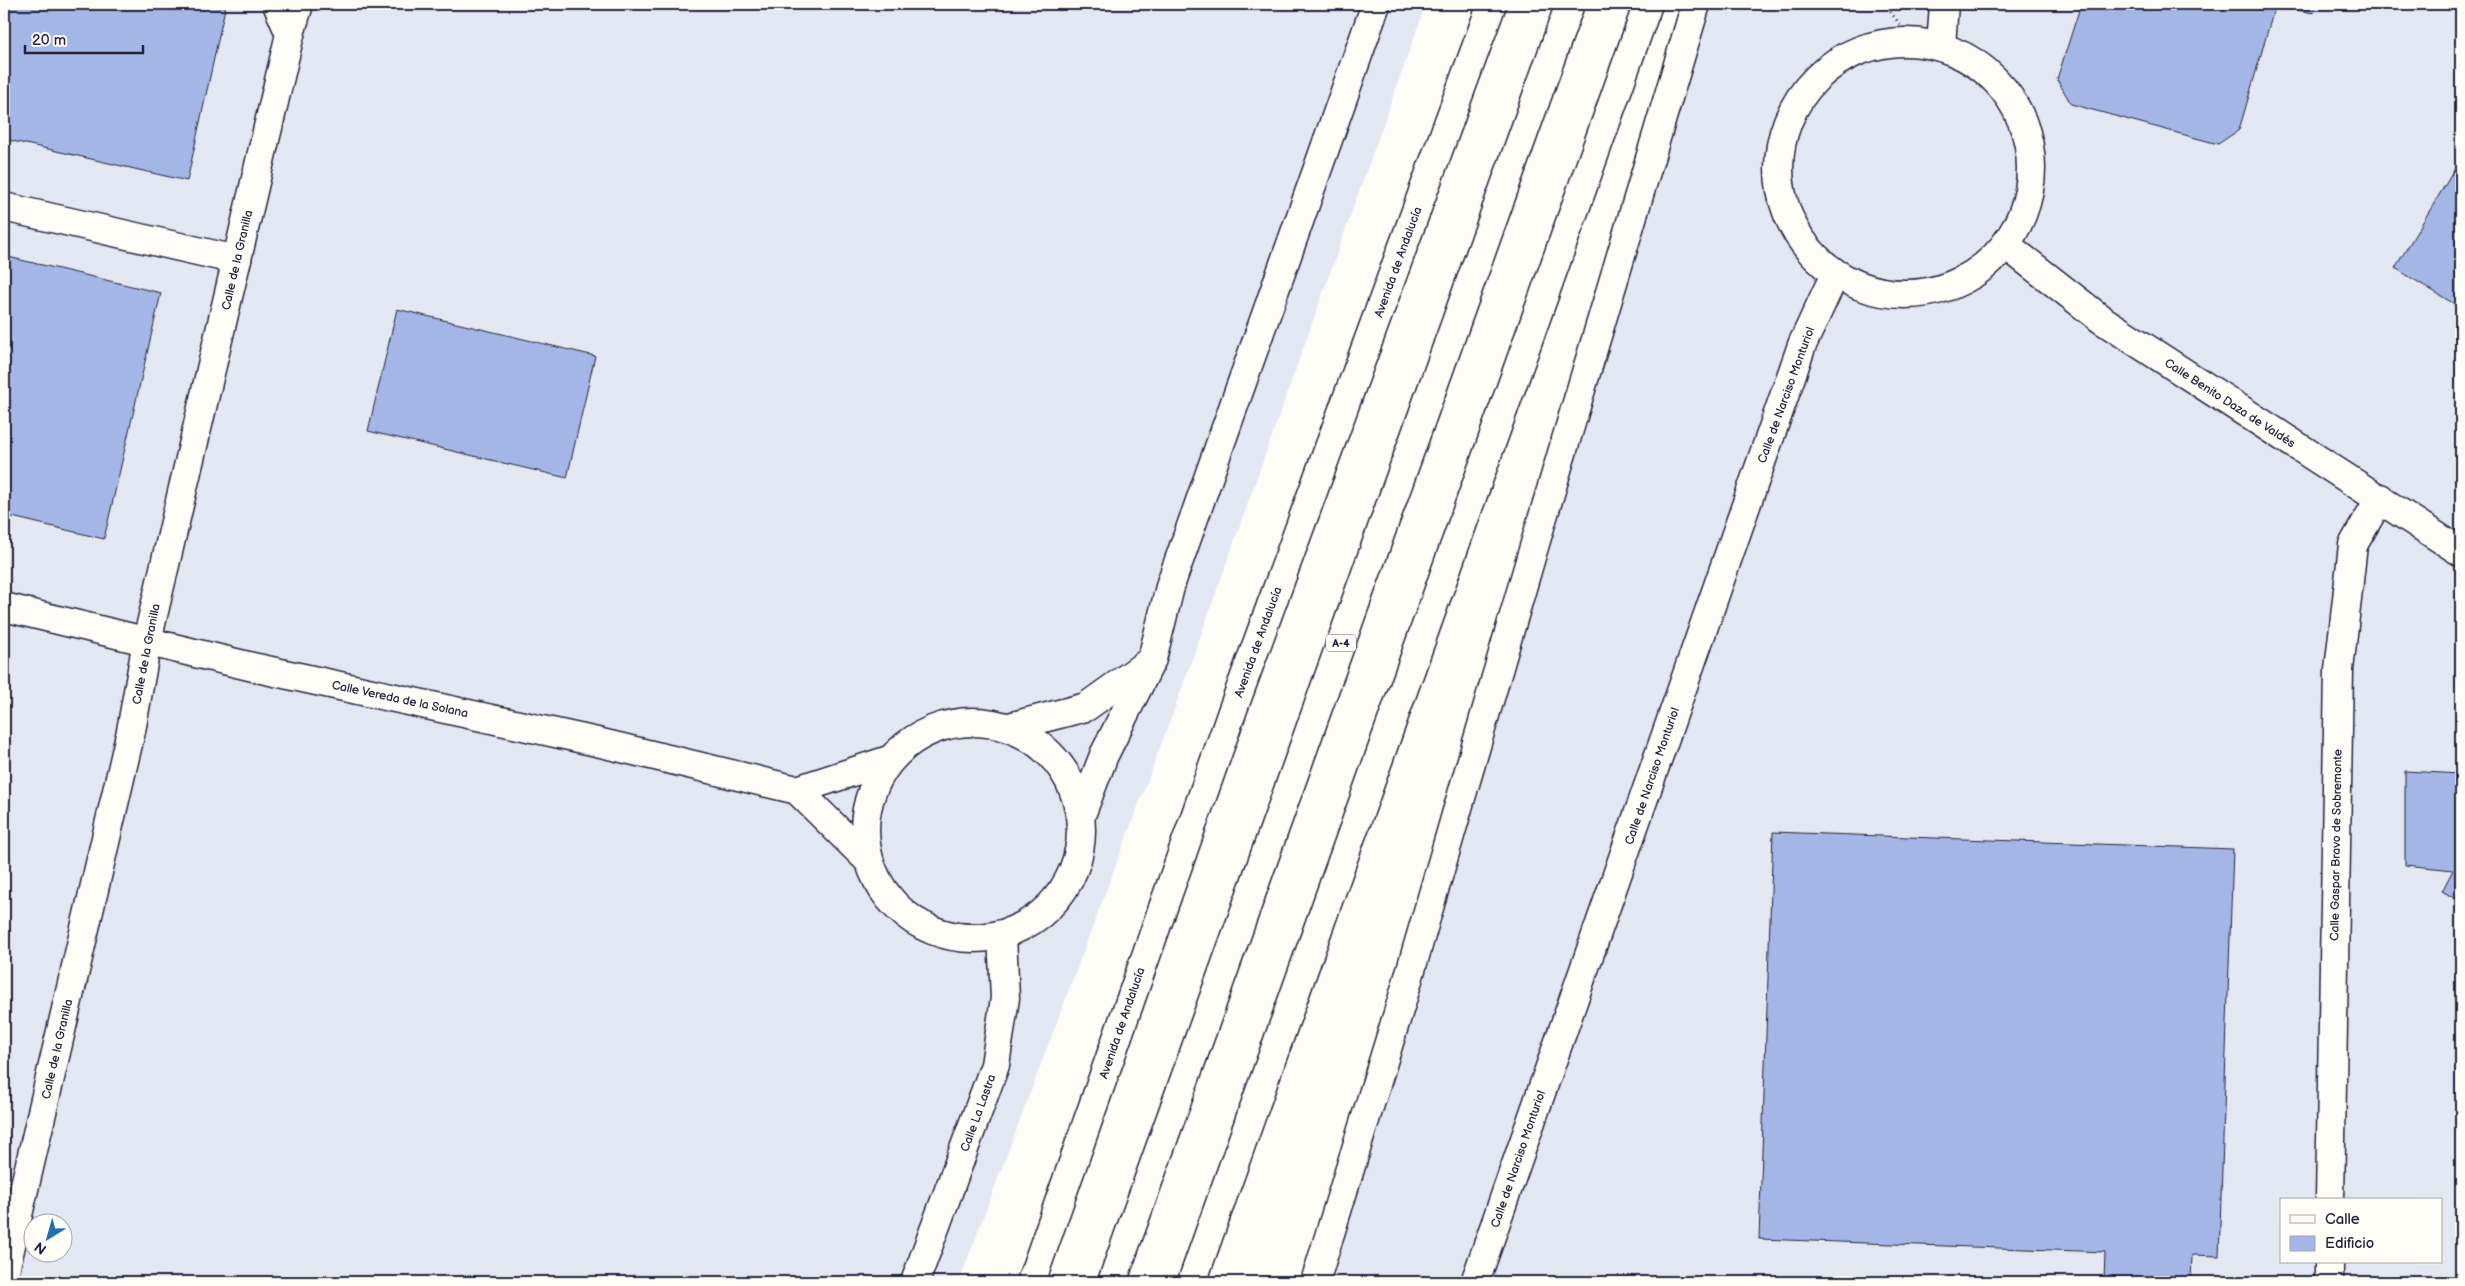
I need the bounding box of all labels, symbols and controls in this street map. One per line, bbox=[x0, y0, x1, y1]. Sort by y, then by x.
scale bar bbox=[25, 22, 142, 54]
text: 20 m bbox=[32, 31, 66, 50]
street label: Avenida de Andalucía bbox=[1371, 205, 1426, 320]
street label: Calle de la Granilla bbox=[219, 208, 256, 312]
street label: Calle de Narciso Monturiol bbox=[1755, 325, 1818, 465]
street label: Calle Benito Daza de Valdés bbox=[2161, 355, 2298, 451]
street label: Avenida de Andalucía bbox=[1231, 585, 1286, 700]
street label: Calle de la Granilla bbox=[129, 602, 164, 706]
road number: A-4 bbox=[1326, 634, 1356, 651]
street label: Calle Vereda de la Solana bbox=[330, 678, 470, 721]
street label: Calle de Narciso Monturiol bbox=[1622, 706, 1683, 847]
street label: Calle Gaspar Bravo de Sobremonte bbox=[2327, 749, 2346, 941]
street label: Avenida de Andalucía bbox=[1096, 965, 1149, 1081]
street label: Calle de la Granilla bbox=[39, 997, 76, 1101]
street label: Calle La Lastra bbox=[958, 1072, 999, 1154]
street label: Calle de Narciso Monturiol bbox=[1488, 1089, 1549, 1230]
legend bbox=[2280, 1198, 2442, 1264]
text: Calle bbox=[2325, 1210, 2360, 1229]
north arrow bbox=[22, 1214, 72, 1264]
text: Edificio bbox=[2325, 1234, 2374, 1253]
text: N bbox=[31, 1238, 50, 1258]

